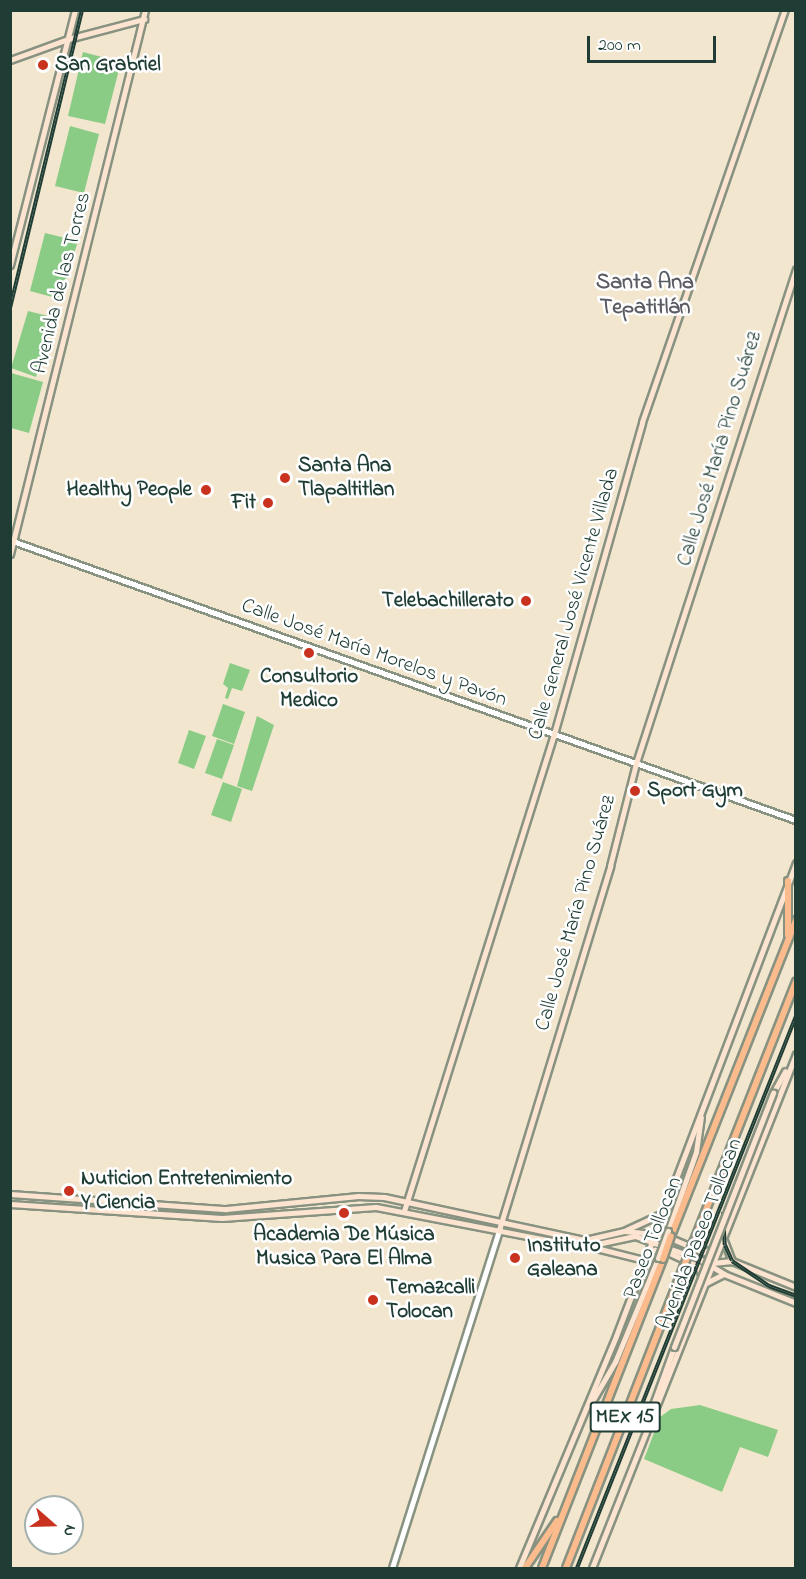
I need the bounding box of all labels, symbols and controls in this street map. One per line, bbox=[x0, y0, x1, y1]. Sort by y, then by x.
scale bar bbox=[590, 24, 719, 62]
text: 200 m bbox=[598, 33, 641, 59]
place label: San Grabriel bbox=[55, 52, 161, 78]
marker: San Grabriel bbox=[36, 58, 50, 72]
street label: Avenida de las Torres bbox=[27, 190, 97, 376]
district label: Santa Ana Tepatitlán bbox=[596, 270, 694, 322]
street label: Calle José María Pino Suárez bbox=[672, 329, 768, 569]
place label: Santa Ana Tlapaltitlan bbox=[298, 453, 394, 503]
street label: Calle General José Vicente Villada bbox=[523, 465, 625, 743]
marker: Santa Ana Tlapaltitlan bbox=[276, 469, 294, 487]
place label: Healthy People bbox=[67, 477, 192, 503]
marker: Healthy People bbox=[197, 481, 215, 499]
place label: Fit bbox=[232, 490, 256, 516]
marker: Fit bbox=[261, 496, 275, 510]
place label: Telebachillerato bbox=[382, 588, 514, 614]
street label: Calle José María Morelos y Pavón bbox=[238, 593, 510, 713]
marker: Telebachillerato bbox=[519, 594, 533, 608]
marker: Consultorio Medico bbox=[300, 644, 318, 662]
place label: Consultorio Medico bbox=[260, 664, 358, 714]
place label: Sport Gym bbox=[647, 778, 743, 804]
marker: Sport Gym bbox=[628, 784, 642, 798]
street label: Calle José María Pino Suárez bbox=[530, 792, 622, 1034]
street label: Avenida Paseo Tollocan bbox=[652, 1135, 748, 1333]
place label: Nuticion Entretenimiento Y Ciencia bbox=[81, 1166, 292, 1216]
street label: Paseo Tollocan bbox=[618, 1173, 688, 1303]
marker: Nuticion Entretenimiento Y Ciencia bbox=[62, 1184, 76, 1198]
marker: Academia De Música Musica Para El Alma bbox=[337, 1206, 351, 1220]
place label: Academia De Música Musica Para El Alma bbox=[253, 1222, 435, 1272]
place label: Instituto Galeana bbox=[527, 1233, 601, 1283]
marker: Instituto Galeana bbox=[508, 1251, 522, 1265]
place label: Temazcalli Tolocan bbox=[386, 1275, 475, 1325]
marker: Temazcalli Tolocan bbox=[364, 1291, 382, 1309]
road number: MEX 15 bbox=[589, 1400, 661, 1434]
north arrow bbox=[24, 1495, 84, 1555]
text: N bbox=[56, 1521, 82, 1540]

